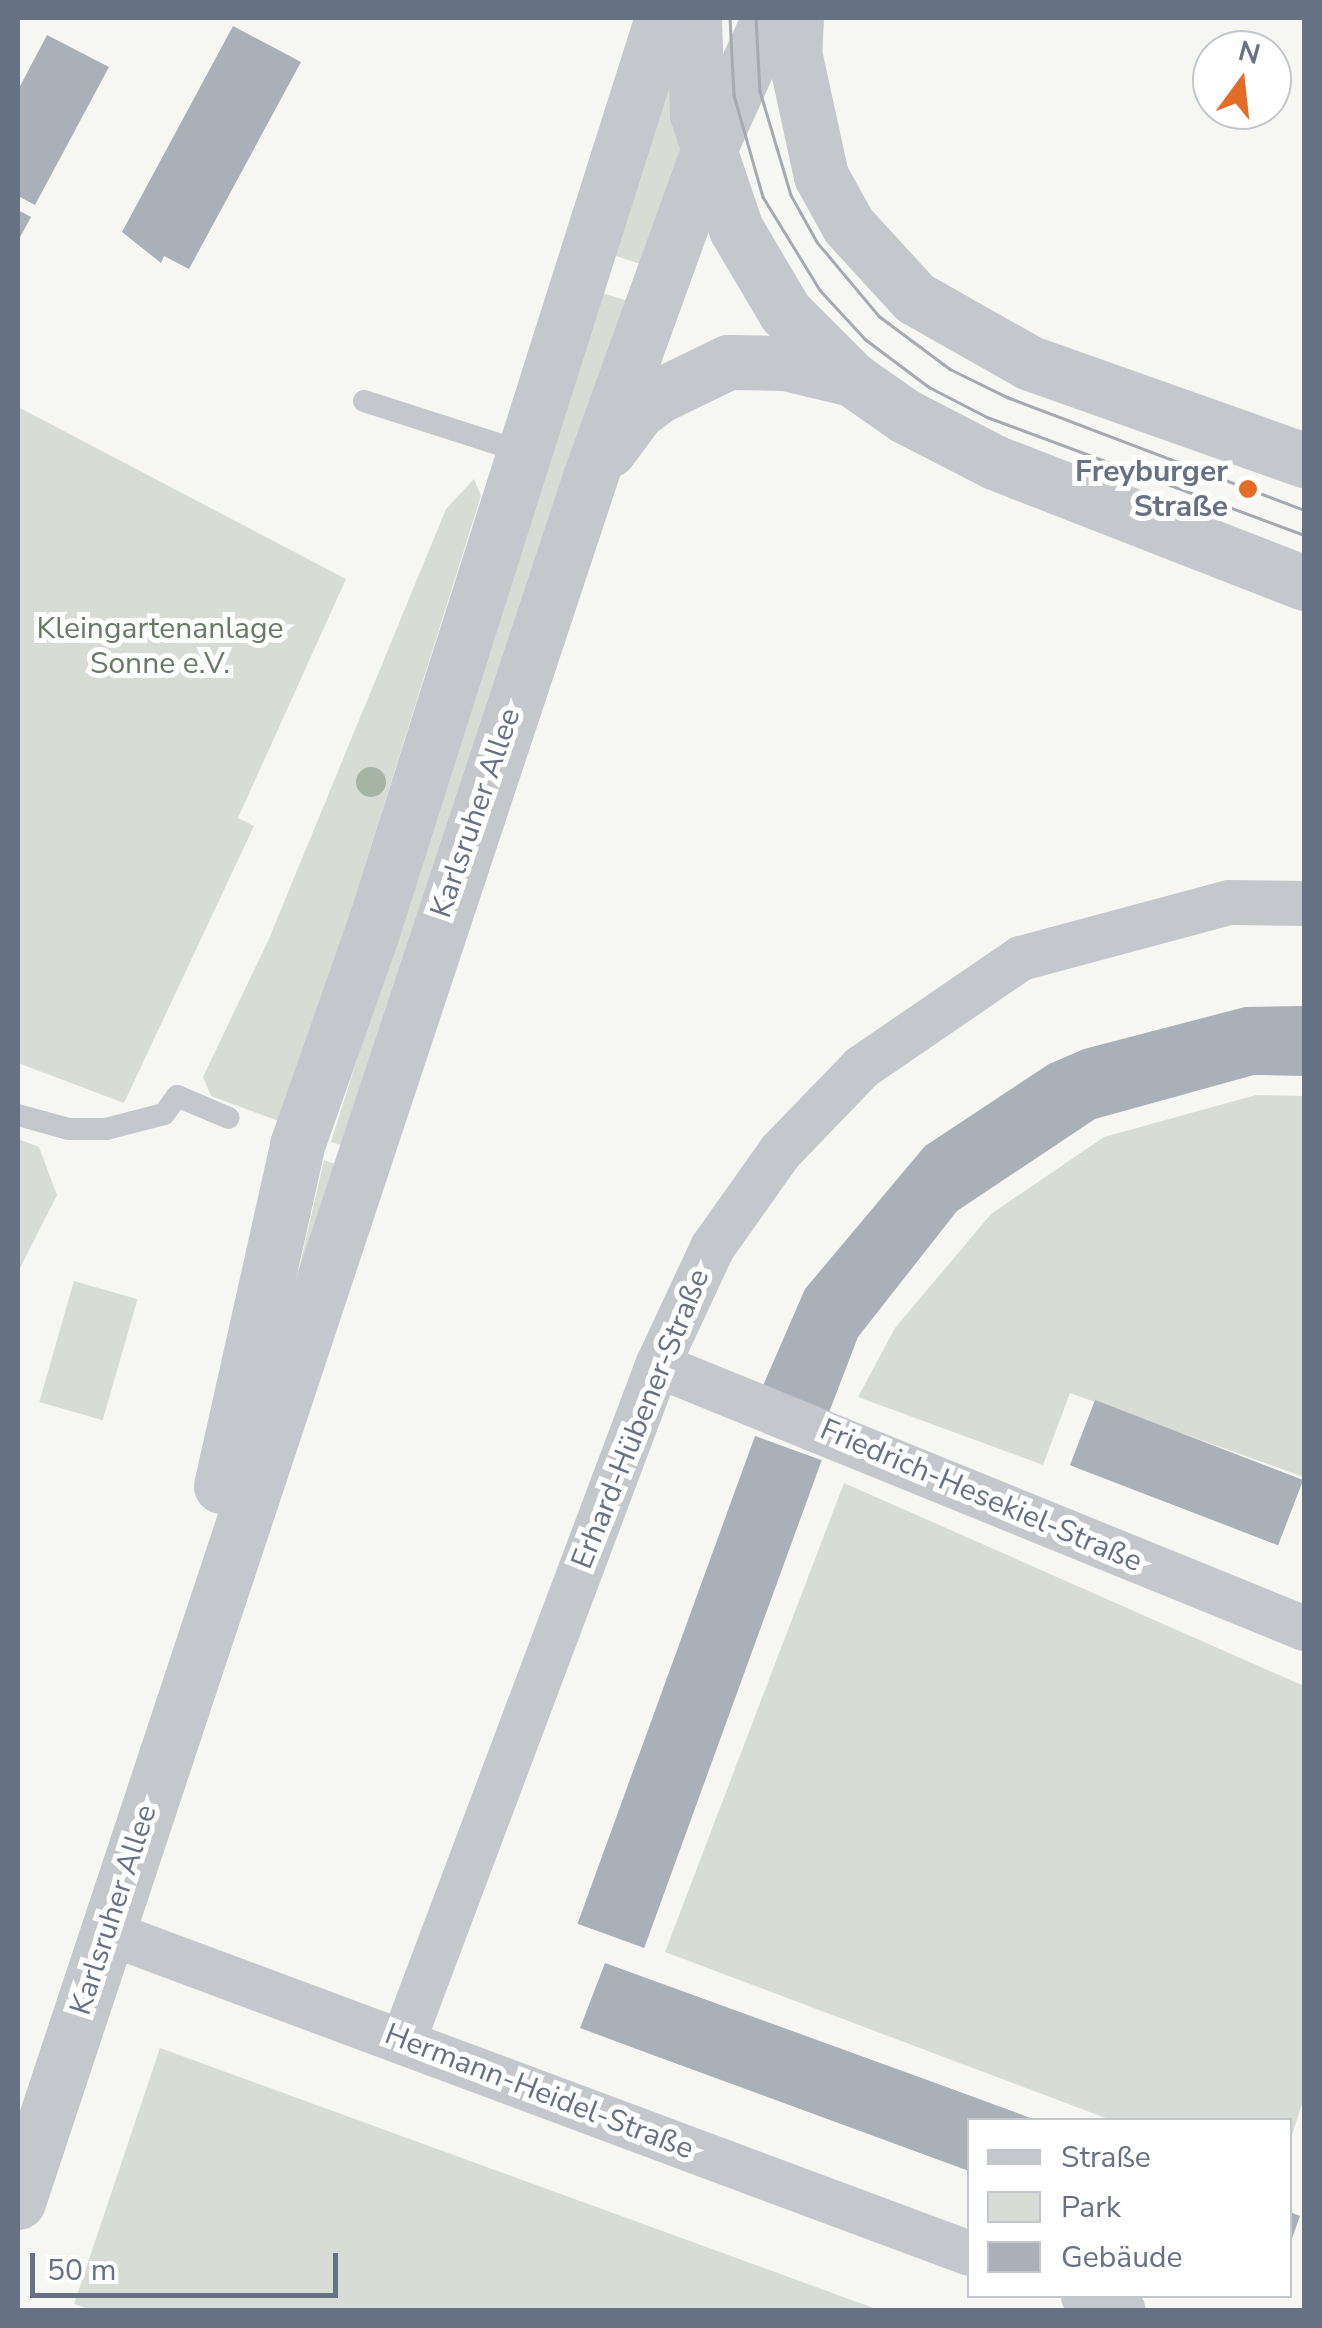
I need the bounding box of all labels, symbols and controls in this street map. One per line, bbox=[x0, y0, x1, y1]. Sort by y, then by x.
north arrow bbox=[1192, 30, 1292, 130]
text: N bbox=[1234, 32, 1264, 74]
place label: Freyburger Straße bbox=[1075, 454, 1228, 524]
marker: Freyburger Straße bbox=[1237, 478, 1259, 500]
park label: Kleingartenanlage Sonne e.V. bbox=[36, 611, 284, 682]
street label: Karlsruher Allee bbox=[423, 704, 529, 922]
street label: Erhard-Hübener-Straße bbox=[564, 1264, 718, 1574]
street label: Friedrich-Hesekiel-Straße bbox=[815, 1412, 1147, 1580]
street label: Karlsruher Allee bbox=[63, 1800, 165, 2020]
street label: Hermann-Heidel-Straße bbox=[380, 2016, 698, 2168]
legend bbox=[967, 2118, 1292, 2298]
text: Straße bbox=[1061, 2137, 1151, 2178]
text: Park bbox=[1061, 2187, 1121, 2228]
scale bar bbox=[35, 2233, 342, 2295]
text: Gebäude bbox=[1061, 2237, 1182, 2278]
text: 50 m bbox=[47, 2250, 116, 2291]

